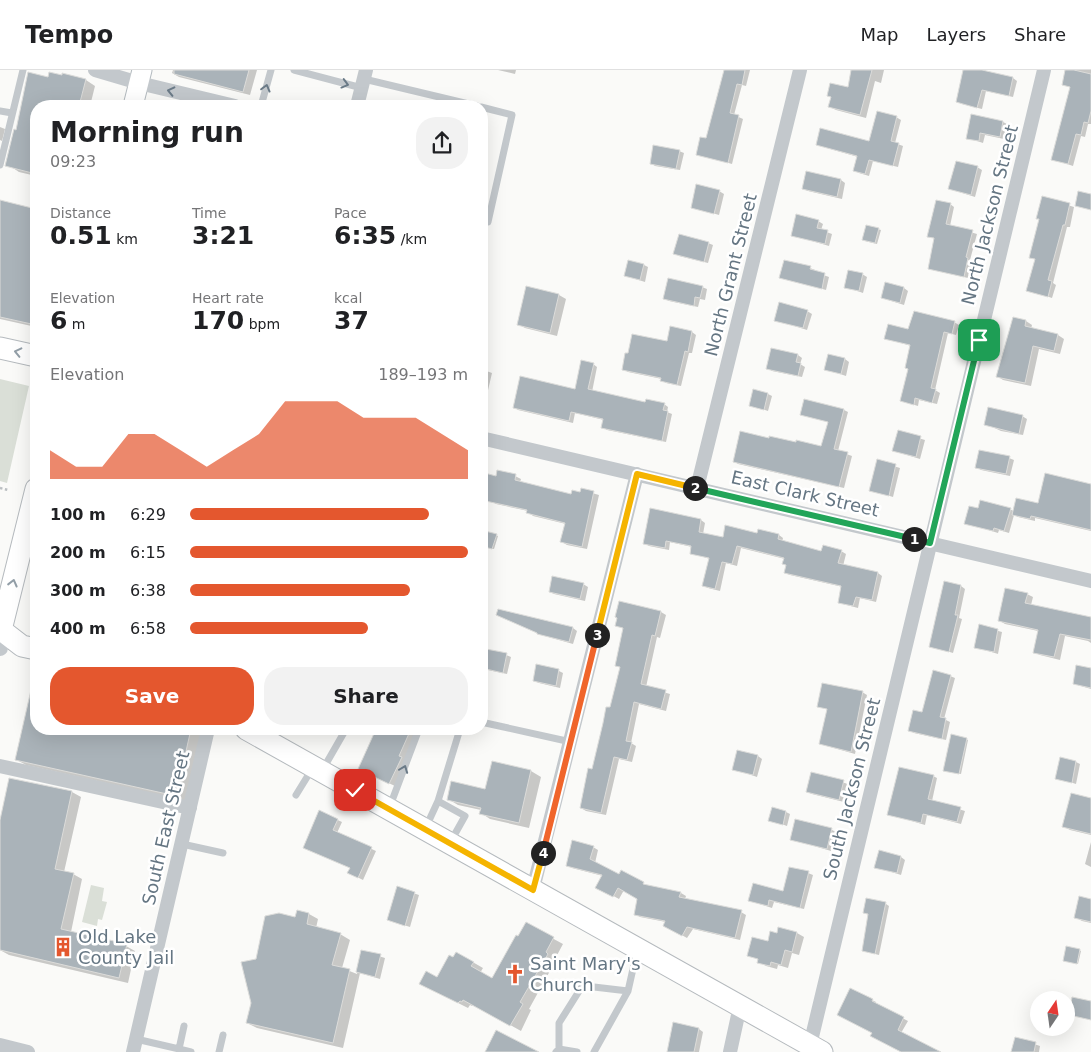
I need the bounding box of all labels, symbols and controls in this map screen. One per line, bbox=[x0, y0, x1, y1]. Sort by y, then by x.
text: Tempo bbox=[25, 21, 113, 49]
text: Map bbox=[860, 24, 898, 45]
text: Layers bbox=[926, 24, 986, 45]
text: Share bbox=[1014, 24, 1066, 45]
one-way arrow bbox=[340, 78, 348, 88]
one-way arrow bbox=[260, 84, 271, 93]
one-way arrow bbox=[166, 86, 175, 97]
text: Morning run bbox=[50, 116, 244, 149]
button: share bbox=[416, 117, 468, 169]
street label: North Jackson Street bbox=[957, 123, 1022, 307]
text: 09:23 bbox=[50, 152, 96, 171]
street label: North Grant Street bbox=[700, 191, 761, 359]
text: Distance bbox=[50, 205, 111, 221]
text: Time bbox=[192, 205, 226, 221]
text: Pace bbox=[334, 205, 367, 221]
text: 0.51 bbox=[50, 221, 112, 250]
text: 3:21 bbox=[192, 221, 254, 250]
text: 6:35 bbox=[334, 221, 396, 250]
text: km bbox=[112, 231, 138, 247]
text: /km bbox=[396, 231, 427, 247]
text: Elevation bbox=[50, 290, 115, 306]
text: Heart rate bbox=[192, 290, 264, 306]
text: kcal bbox=[334, 290, 362, 306]
text: 6 bbox=[50, 306, 67, 335]
text: 170 bbox=[192, 306, 244, 335]
text: 37 bbox=[334, 306, 369, 335]
text: m bbox=[67, 316, 86, 332]
text: bpm bbox=[244, 316, 280, 332]
pin bbox=[958, 319, 1000, 361]
icon: arrive bbox=[965, 326, 993, 354]
one-way arrow bbox=[14, 347, 23, 358]
text: Elevation bbox=[50, 365, 124, 384]
text: 189–193 m bbox=[378, 365, 468, 384]
street label: East Clark Street bbox=[729, 466, 881, 521]
pin: 2 bbox=[682, 476, 708, 500]
text: 2 bbox=[691, 480, 700, 496]
text: 100 m bbox=[50, 505, 106, 524]
text: 6:29 bbox=[130, 505, 166, 524]
pin: 1 bbox=[902, 526, 926, 552]
text: 1 bbox=[910, 531, 919, 547]
text: 200 m bbox=[50, 543, 106, 562]
text: 6:15 bbox=[130, 543, 166, 562]
one-way arrow bbox=[7, 578, 18, 587]
text: 300 m bbox=[50, 581, 106, 600]
text: 6:38 bbox=[130, 581, 166, 600]
text: 400 m bbox=[50, 619, 106, 638]
text: 6:58 bbox=[130, 619, 166, 638]
pin: 3 bbox=[584, 622, 610, 648]
text: 3 bbox=[593, 627, 602, 643]
button: Save bbox=[50, 667, 254, 725]
button: Share bbox=[264, 667, 468, 725]
street label: South Jackson Street bbox=[819, 696, 884, 882]
street label: South East Street bbox=[138, 749, 193, 907]
one-way arrow bbox=[398, 765, 408, 773]
pin bbox=[334, 769, 376, 811]
icon: check bbox=[341, 776, 369, 804]
pin: 4 bbox=[530, 840, 556, 866]
text: 4 bbox=[539, 845, 548, 861]
place label: Old Lake County Jail bbox=[78, 926, 174, 968]
building icon: Old Lake County Jail bbox=[52, 936, 74, 958]
place label: Saint Mary's Church bbox=[530, 953, 641, 995]
church icon: Saint Mary's Church bbox=[504, 963, 526, 985]
north arrow bbox=[1030, 991, 1075, 1036]
map controls bbox=[1030, 991, 1075, 1036]

